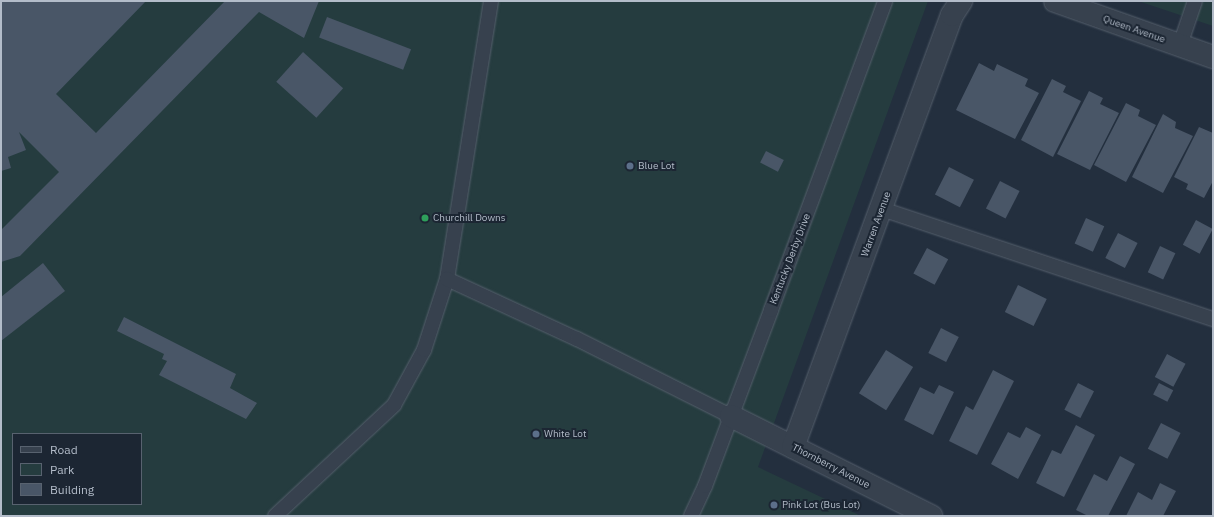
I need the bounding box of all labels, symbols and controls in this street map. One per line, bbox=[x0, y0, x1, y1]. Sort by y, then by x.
street label: Queen Avenue bbox=[1101, 13, 1167, 45]
place label: Blue Lot bbox=[638, 160, 675, 172]
marker: Blue Lot bbox=[625, 161, 635, 171]
street label: Warren Avenue bbox=[859, 190, 893, 258]
place label: Churchill Downs bbox=[433, 212, 506, 224]
street label: Kentucky Derby Drive bbox=[767, 212, 813, 306]
marker: Churchill Downs bbox=[420, 213, 430, 223]
place label: White Lot bbox=[544, 428, 586, 440]
marker: White Lot bbox=[531, 429, 541, 439]
legend bbox=[12, 433, 142, 505]
street label: Thornberry Avenue bbox=[790, 441, 872, 491]
text: Road bbox=[50, 442, 78, 457]
text: Park bbox=[50, 462, 74, 477]
text: Building bbox=[50, 482, 94, 497]
place label: Pink Lot (Bus Lot) bbox=[782, 499, 860, 511]
marker: Pink Lot (Bus Lot) bbox=[769, 500, 779, 510]

